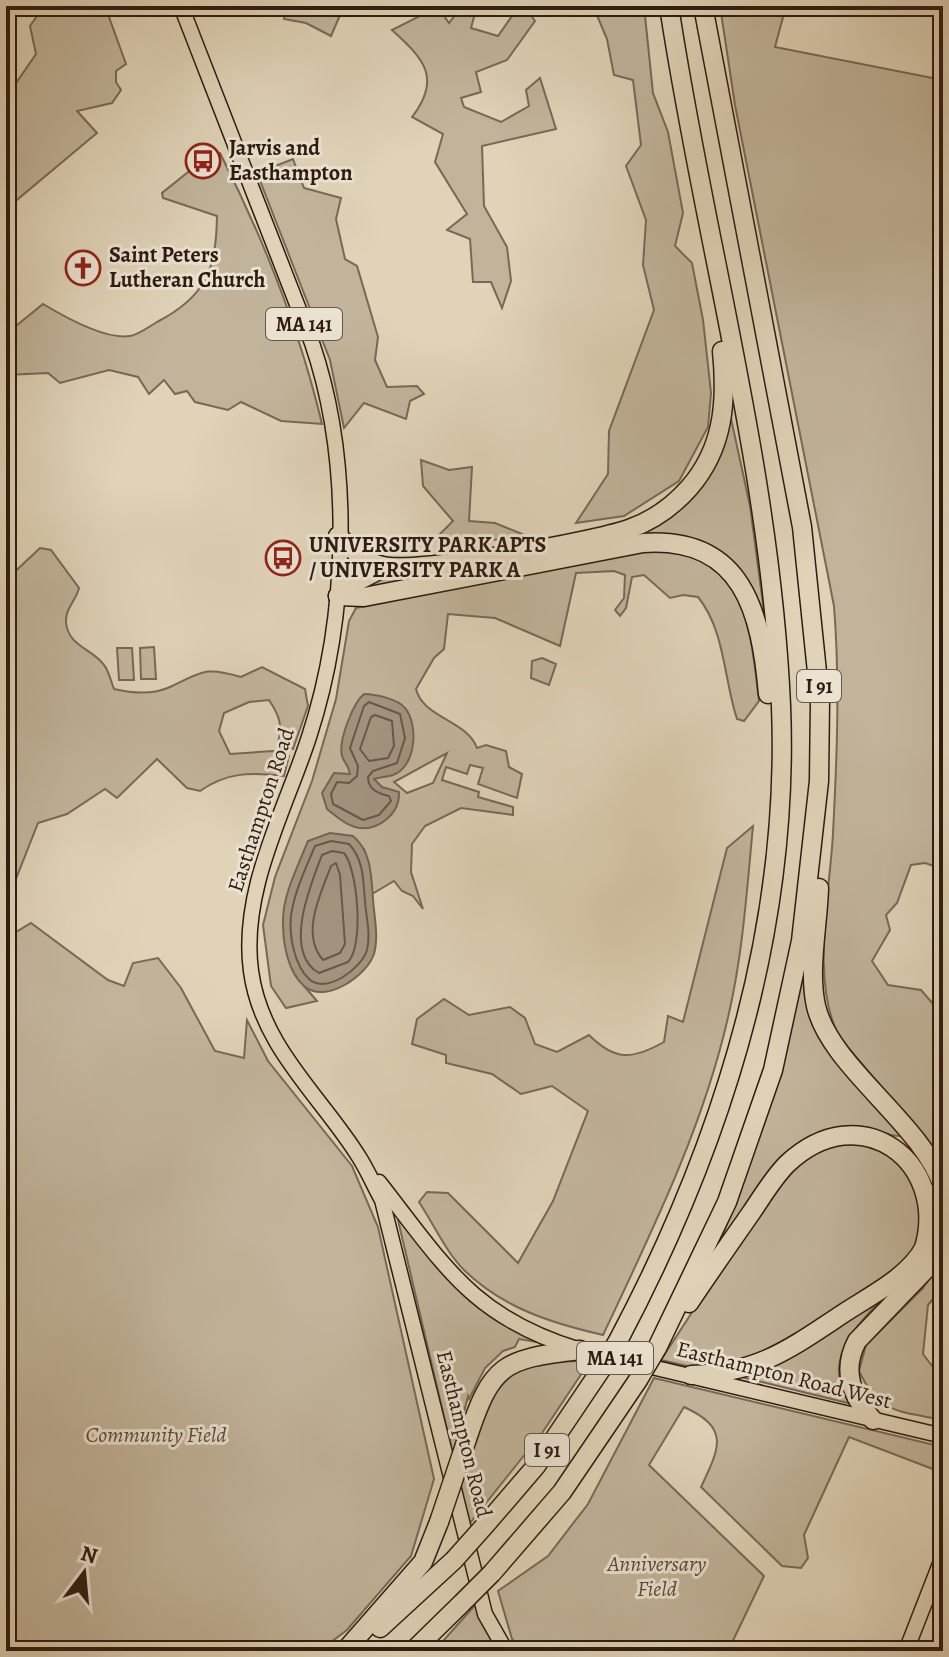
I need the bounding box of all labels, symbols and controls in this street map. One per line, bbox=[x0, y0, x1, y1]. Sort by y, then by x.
place label: Jarvis and Easthampton bbox=[229, 133, 353, 188]
bus stop icon: Jarvis and Easthampton bbox=[184, 142, 222, 180]
place label: Saint Peters Lutheran Church bbox=[109, 240, 266, 295]
church icon: Saint Peters Lutheran Church bbox=[64, 249, 102, 287]
road number: MA 141 bbox=[266, 308, 342, 340]
place label: UNIVERSITY PARK APTS / UNIVERSITY PARK A bbox=[309, 530, 546, 585]
bus stop icon: UNIVERSITY PARK APTS / UNIVERSITY PARK A bbox=[264, 539, 302, 577]
road number: I 91 bbox=[797, 670, 841, 702]
street label: Easthampton Road bbox=[220, 724, 302, 896]
street label: Easthampton Road West bbox=[673, 1334, 895, 1416]
road number: MA 141 bbox=[577, 1342, 653, 1374]
street label: Easthampton Road bbox=[429, 1347, 499, 1521]
park label: Community Field bbox=[86, 1420, 226, 1450]
road number: I 91 bbox=[525, 1434, 569, 1466]
north arrow bbox=[44, 1533, 124, 1613]
text: N bbox=[77, 1538, 101, 1571]
park label: Anniversary Field bbox=[606, 1549, 707, 1604]

